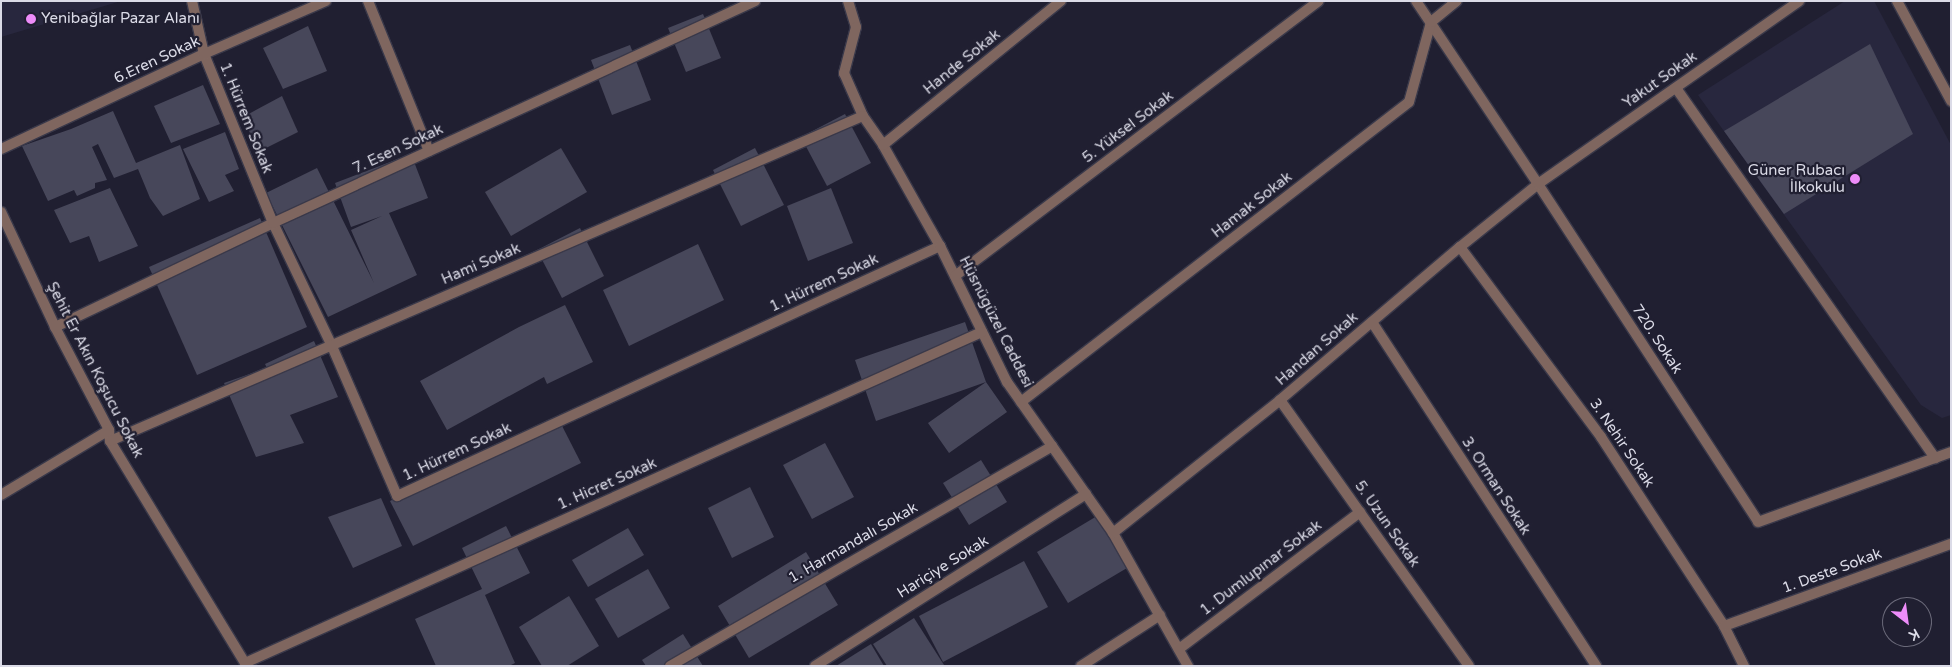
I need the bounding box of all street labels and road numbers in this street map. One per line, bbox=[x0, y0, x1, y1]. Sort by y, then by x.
street label: Hande Sokak bbox=[920, 26, 1004, 98]
street label: 6.Eren Sokak bbox=[111, 32, 203, 88]
street label: Yakut Sokak bbox=[1619, 48, 1701, 112]
street label: 1. Hürrem Sokak bbox=[216, 60, 276, 176]
street label: 5. Yüksel Sokak bbox=[1079, 87, 1177, 167]
street label: 7. Esen Sokak bbox=[350, 120, 446, 178]
street label: Hamak Sokak bbox=[1208, 168, 1296, 242]
street label: Hami Sokak bbox=[439, 239, 523, 289]
street label: 1. Hürrem Sokak bbox=[767, 250, 881, 316]
street label: Hüsnügüzel Caddesi bbox=[955, 253, 1037, 391]
street label: Şehit Er Akın Koşucu Sokak bbox=[43, 279, 147, 461]
street label: 720. Sokak bbox=[1628, 301, 1686, 377]
street label: Handan Sokak bbox=[1272, 308, 1362, 390]
street label: 3. Nehir Sokak bbox=[1586, 395, 1658, 491]
street label: 1. Hürrem Sokak bbox=[400, 419, 514, 485]
street label: 3. Orman Sokak bbox=[1458, 434, 1534, 538]
street label: 1. Hicret Sokak bbox=[555, 454, 659, 514]
street label: 5. Uzun Sokak bbox=[1351, 477, 1423, 571]
street label: 1. Harmandalı Sokak bbox=[785, 499, 921, 587]
street label: 1. Dumlupınar Sokak bbox=[1197, 516, 1325, 620]
street label: Hariçiye Sokak bbox=[894, 532, 992, 602]
street label: 1. Deste Sokak bbox=[1780, 545, 1884, 597]

